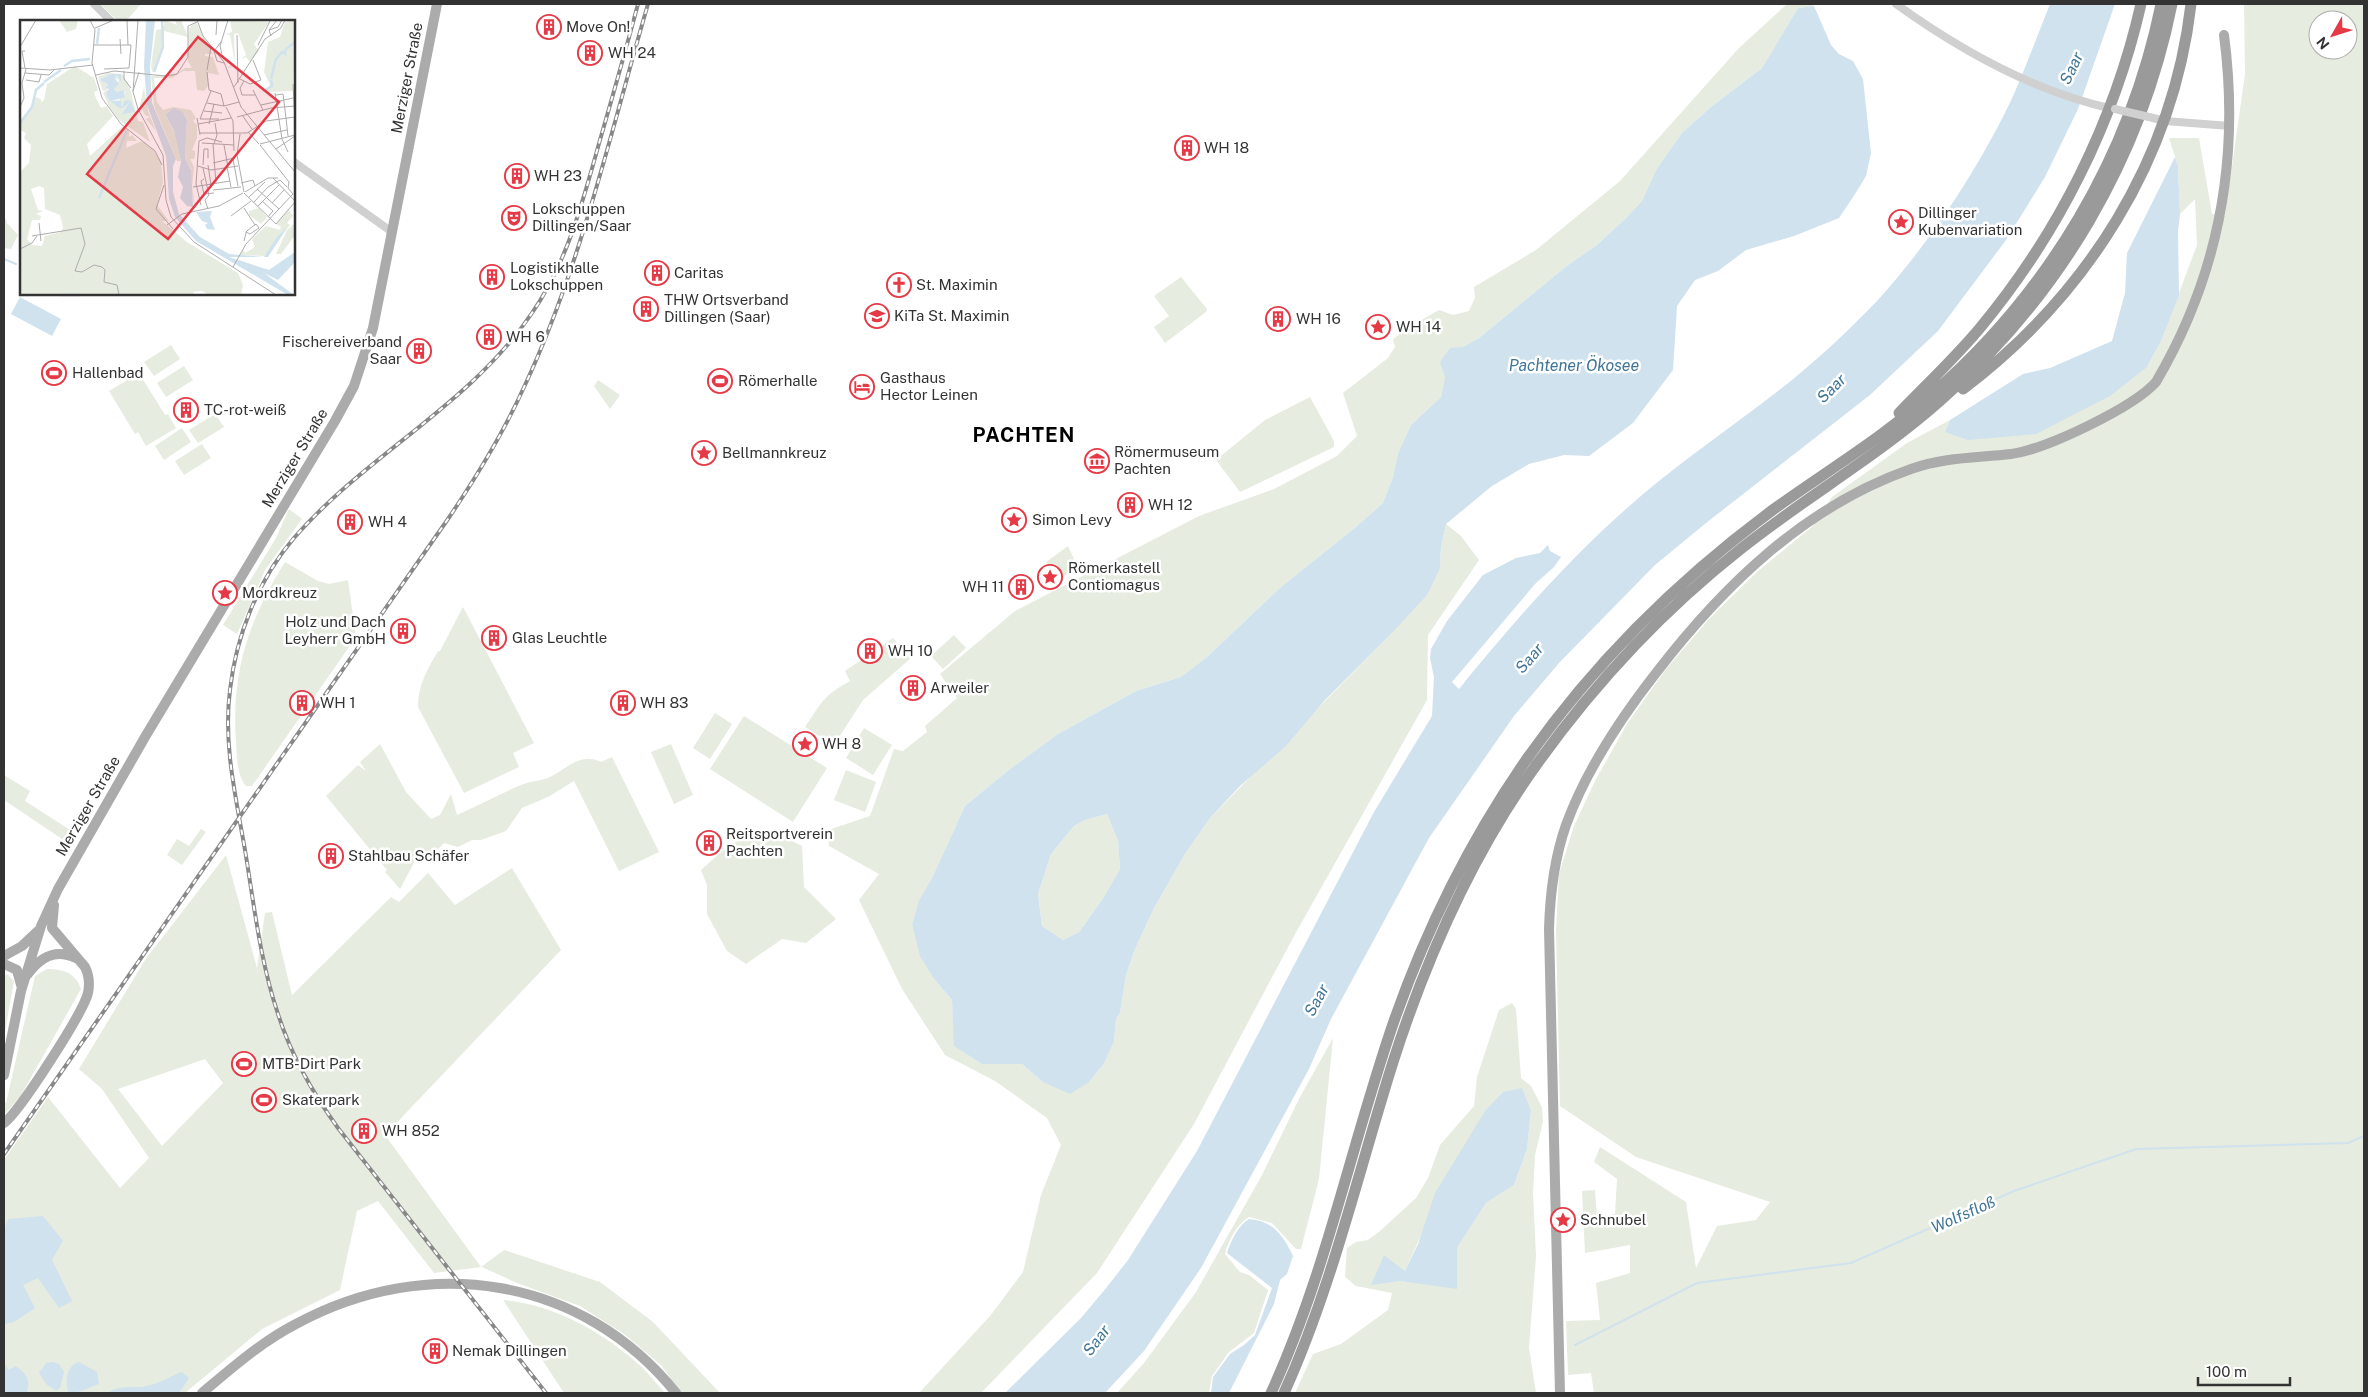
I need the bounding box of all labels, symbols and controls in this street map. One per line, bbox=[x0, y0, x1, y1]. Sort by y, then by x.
north arrow bbox=[2308, 10, 2358, 60]
building icon: Move On! bbox=[536, 14, 562, 40]
place label: Move On! bbox=[566, 18, 630, 35]
inset map bbox=[20, 20, 295, 295]
street label: Merziger Straße bbox=[387, 21, 426, 135]
text: N bbox=[2313, 34, 2333, 52]
building icon: WH 24 bbox=[577, 40, 603, 66]
place label: WH 24 bbox=[608, 44, 656, 61]
water label: Saar bbox=[2056, 48, 2088, 87]
building icon: WH 18 bbox=[1174, 135, 1200, 161]
place label: WH 18 bbox=[1204, 139, 1249, 156]
building icon: WH 23 bbox=[504, 163, 530, 189]
place label: WH 23 bbox=[534, 167, 582, 184]
place label: Lokschuppen Dillingen/Saar bbox=[532, 200, 632, 234]
place label: Dillinger Kubenvariation bbox=[1918, 204, 2022, 238]
theatre icon: Lokschuppen Dillingen/Saar bbox=[501, 205, 527, 231]
place icon: Dillinger Kubenvariation bbox=[1888, 209, 1914, 235]
place label: Logistikhalle Lokschuppen bbox=[510, 259, 603, 293]
building icon: Caritas bbox=[644, 260, 670, 286]
building icon: Logistikhalle Lokschuppen bbox=[479, 264, 505, 290]
place label: Caritas bbox=[674, 264, 724, 281]
church icon: St. Maximin bbox=[886, 272, 912, 298]
place label: St. Maximin bbox=[916, 276, 998, 293]
place label: THW Ortsverband Dillingen (Saar) bbox=[664, 291, 789, 325]
building icon: THW Ortsverband Dillingen (Saar) bbox=[633, 296, 659, 322]
school or university icon: KiTa St. Maximin bbox=[864, 303, 890, 329]
building icon: WH 16 bbox=[1265, 306, 1291, 332]
place label: KiTa St. Maximin bbox=[894, 307, 1009, 324]
place label: WH 16 bbox=[1296, 310, 1341, 327]
place icon: WH 14 bbox=[1365, 314, 1391, 340]
place label: WH 14 bbox=[1396, 318, 1441, 335]
building icon: WH 6 bbox=[476, 324, 502, 350]
place label: WH 6 bbox=[506, 328, 545, 345]
place label: Fischereiverband Saar bbox=[282, 333, 402, 367]
building icon: Fischereiverband Saar bbox=[406, 338, 432, 364]
water label: Pachtener Ökosee bbox=[1509, 355, 1640, 375]
sports icon: Hallenbad bbox=[41, 360, 67, 386]
place label: Hallenbad bbox=[72, 364, 143, 381]
sports icon: Römerhalle bbox=[707, 368, 733, 394]
place label: Gasthaus Hector Leinen bbox=[880, 369, 978, 403]
water label: Saar bbox=[1813, 369, 1851, 407]
place label: Römerhalle bbox=[738, 372, 818, 389]
hotel icon: Gasthaus Hector Leinen bbox=[849, 374, 875, 400]
building icon: TC-rot-weiß bbox=[173, 397, 199, 423]
place label: TC-rot-weiß bbox=[204, 401, 286, 418]
street label: Merziger Straße bbox=[258, 405, 331, 510]
district label: PACHTEN bbox=[973, 423, 1075, 447]
place icon: Bellmannkreuz bbox=[691, 440, 717, 466]
place label: Römermuseum Pachten bbox=[1114, 443, 1219, 477]
place label: Bellmannkreuz bbox=[722, 444, 827, 461]
museum icon: Römermuseum Pachten bbox=[1084, 448, 1110, 474]
building icon: WH 12 bbox=[1117, 492, 1143, 518]
place label: WH 12 bbox=[1148, 496, 1193, 513]
place icon: Simon Levy bbox=[1001, 507, 1027, 533]
building icon: WH 4 bbox=[337, 509, 363, 535]
place label: Simon Levy bbox=[1032, 511, 1112, 528]
place label: WH 4 bbox=[368, 513, 407, 530]
place label: Römerkastell Contiomagus bbox=[1068, 559, 1161, 593]
place icon: Römerkastell Contiomagus bbox=[1037, 564, 1063, 590]
building icon: WH 11 bbox=[1008, 574, 1034, 600]
place label: WH 11 bbox=[962, 578, 1004, 595]
place icon: Mordkreuz bbox=[212, 580, 238, 606]
place label: Mordkreuz bbox=[242, 584, 317, 601]
place label: Holz und Dach Leyherr GmbH bbox=[284, 613, 386, 647]
building icon: Holz und Dach Leyherr GmbH bbox=[390, 618, 416, 644]
building icon: Glas Leuchtle bbox=[481, 625, 507, 651]
place label: Glas Leuchtle bbox=[512, 629, 607, 646]
building icon: WH 10 bbox=[857, 638, 883, 664]
water label: Saar bbox=[1511, 639, 1548, 677]
place label: WH 10 bbox=[888, 642, 933, 659]
building icon: Arweiler bbox=[900, 675, 926, 701]
place label: Arweiler bbox=[930, 679, 989, 696]
building icon: WH 1 bbox=[289, 690, 315, 716]
building icon: WH 83 bbox=[610, 690, 636, 716]
place label: WH 1 bbox=[320, 694, 356, 711]
place label: WH 83 bbox=[640, 694, 689, 711]
place icon: WH 8 bbox=[792, 731, 818, 757]
place label: WH 8 bbox=[822, 735, 861, 752]
street label: Merziger Straße bbox=[52, 753, 123, 859]
place label: Reitsportverein Pachten bbox=[726, 825, 833, 859]
building icon: Reitsportverein Pachten bbox=[696, 830, 722, 856]
building icon: Stahlbau Schäfer bbox=[318, 843, 344, 869]
place label: Stahlbau Schäfer bbox=[348, 847, 470, 864]
water label: Saar bbox=[1300, 980, 1333, 1019]
sports icon: MTB-Dirt Park bbox=[231, 1051, 257, 1077]
place label: MTB-Dirt Park bbox=[262, 1055, 361, 1072]
sports icon: Skaterpark bbox=[251, 1087, 277, 1113]
place label: Skaterpark bbox=[282, 1091, 360, 1108]
building icon: WH 852 bbox=[351, 1118, 377, 1144]
place label: WH 852 bbox=[382, 1122, 440, 1139]
water label: Wolfsfloß bbox=[1928, 1192, 1998, 1237]
place icon: Schnubel bbox=[1550, 1207, 1576, 1233]
place label: Schnubel bbox=[1580, 1211, 1646, 1228]
water label: Saar bbox=[1079, 1321, 1115, 1359]
building icon: Nemak Dillingen bbox=[422, 1338, 448, 1364]
place label: Nemak Dillingen bbox=[452, 1342, 567, 1359]
scale bar bbox=[2198, 1354, 2290, 1386]
text: 100 m bbox=[2206, 1363, 2247, 1380]

